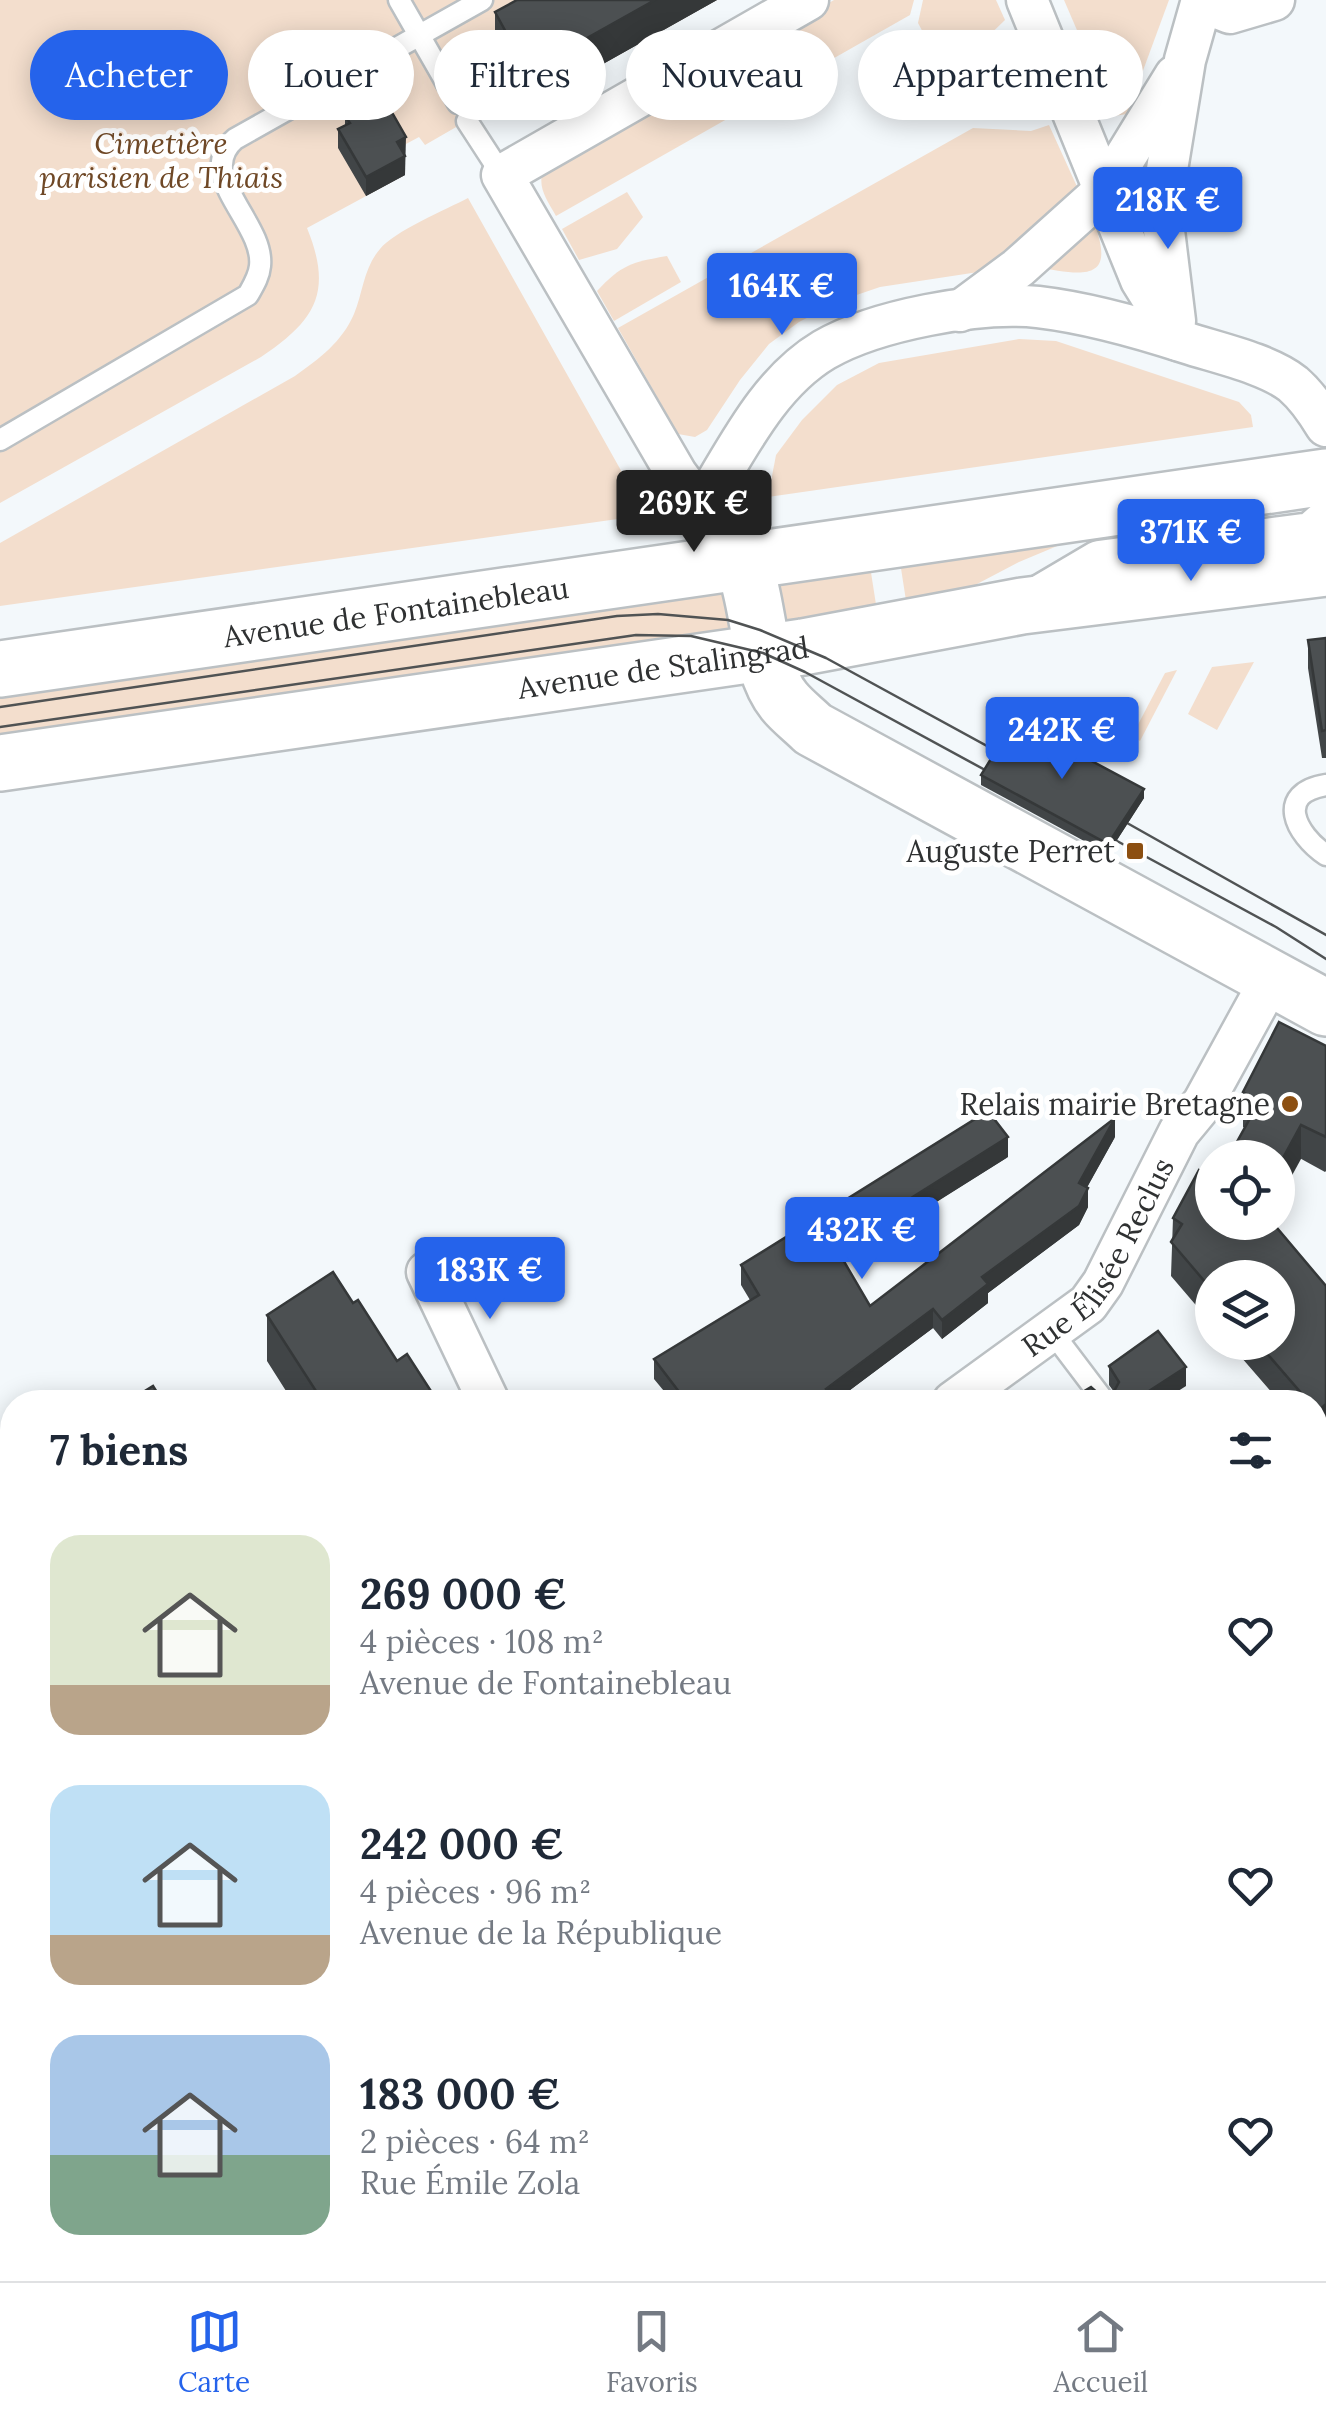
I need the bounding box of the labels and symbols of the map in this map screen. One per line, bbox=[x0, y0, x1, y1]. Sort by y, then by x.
park label: Cimetière parisien de Thiais bbox=[39, 124, 283, 196]
pin: 218K € bbox=[1087, 167, 1249, 252]
pin: 164K € bbox=[701, 253, 863, 338]
pin: 269K € bbox=[613, 470, 775, 555]
pin: 371K € bbox=[1110, 499, 1272, 584]
street label: Avenue de Fontainebleau bbox=[220, 568, 571, 656]
street label: Avenue de Stalingrad bbox=[514, 627, 811, 707]
pin: 242K € bbox=[981, 697, 1143, 782]
place label: Auguste Perret bbox=[906, 832, 1115, 871]
marker: Auguste Perret bbox=[1124, 840, 1146, 862]
place label: Relais mairie Bretagne bbox=[960, 1085, 1270, 1124]
marker: Relais mairie Bretagne bbox=[1279, 1093, 1301, 1115]
street label: Rue Élisée Reclus bbox=[1014, 1151, 1182, 1365]
pin: 432K € bbox=[781, 1197, 943, 1282]
pin: 183K € bbox=[409, 1237, 571, 1322]

